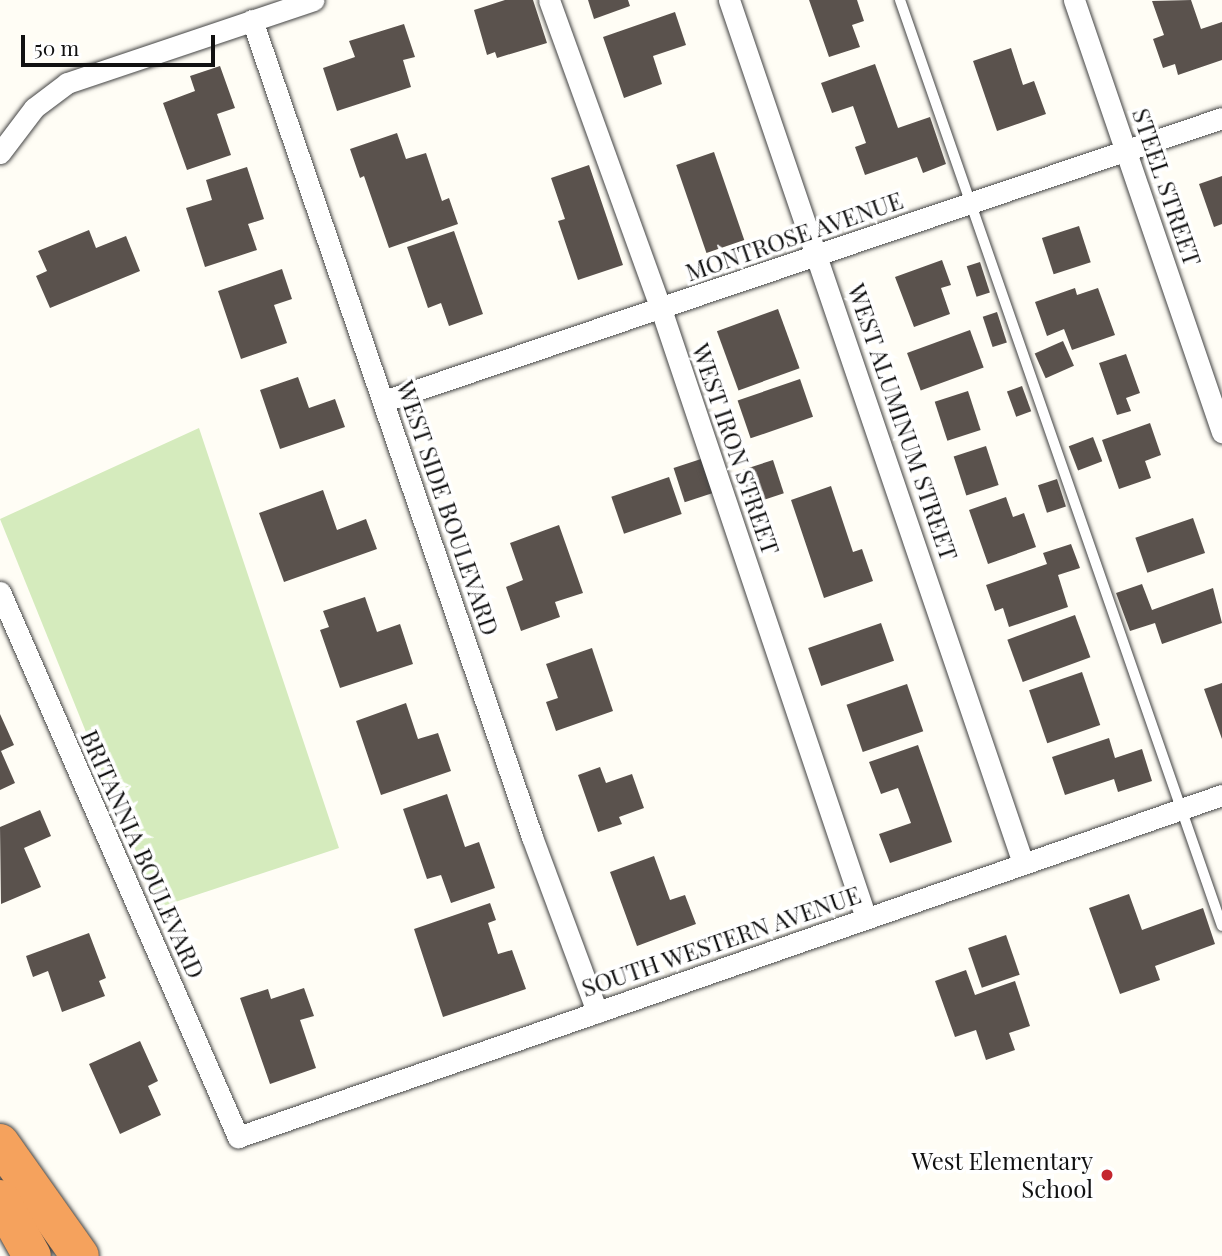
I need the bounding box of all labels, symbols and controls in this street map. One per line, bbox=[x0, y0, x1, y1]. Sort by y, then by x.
scale bar bbox=[24, 21, 219, 65]
text: 50 m bbox=[34, 33, 79, 61]
street label: STEEL STREET bbox=[1127, 104, 1207, 270]
street label: MONTROSE AVENUE bbox=[681, 185, 907, 287]
street label: WEST ALUMINUM STREET bbox=[842, 279, 964, 565]
street label: WEST IRON STREET bbox=[686, 339, 786, 559]
street label: WEST SIDE BOULEVARD bbox=[391, 377, 505, 639]
street label: BRITANNIA BOULEVARD bbox=[75, 725, 211, 983]
street label: SOUTH WESTERN AVENUE bbox=[577, 879, 865, 1003]
place label: West Elementary School bbox=[911, 1147, 1093, 1203]
marker: West Elementary School bbox=[1099, 1167, 1115, 1183]

